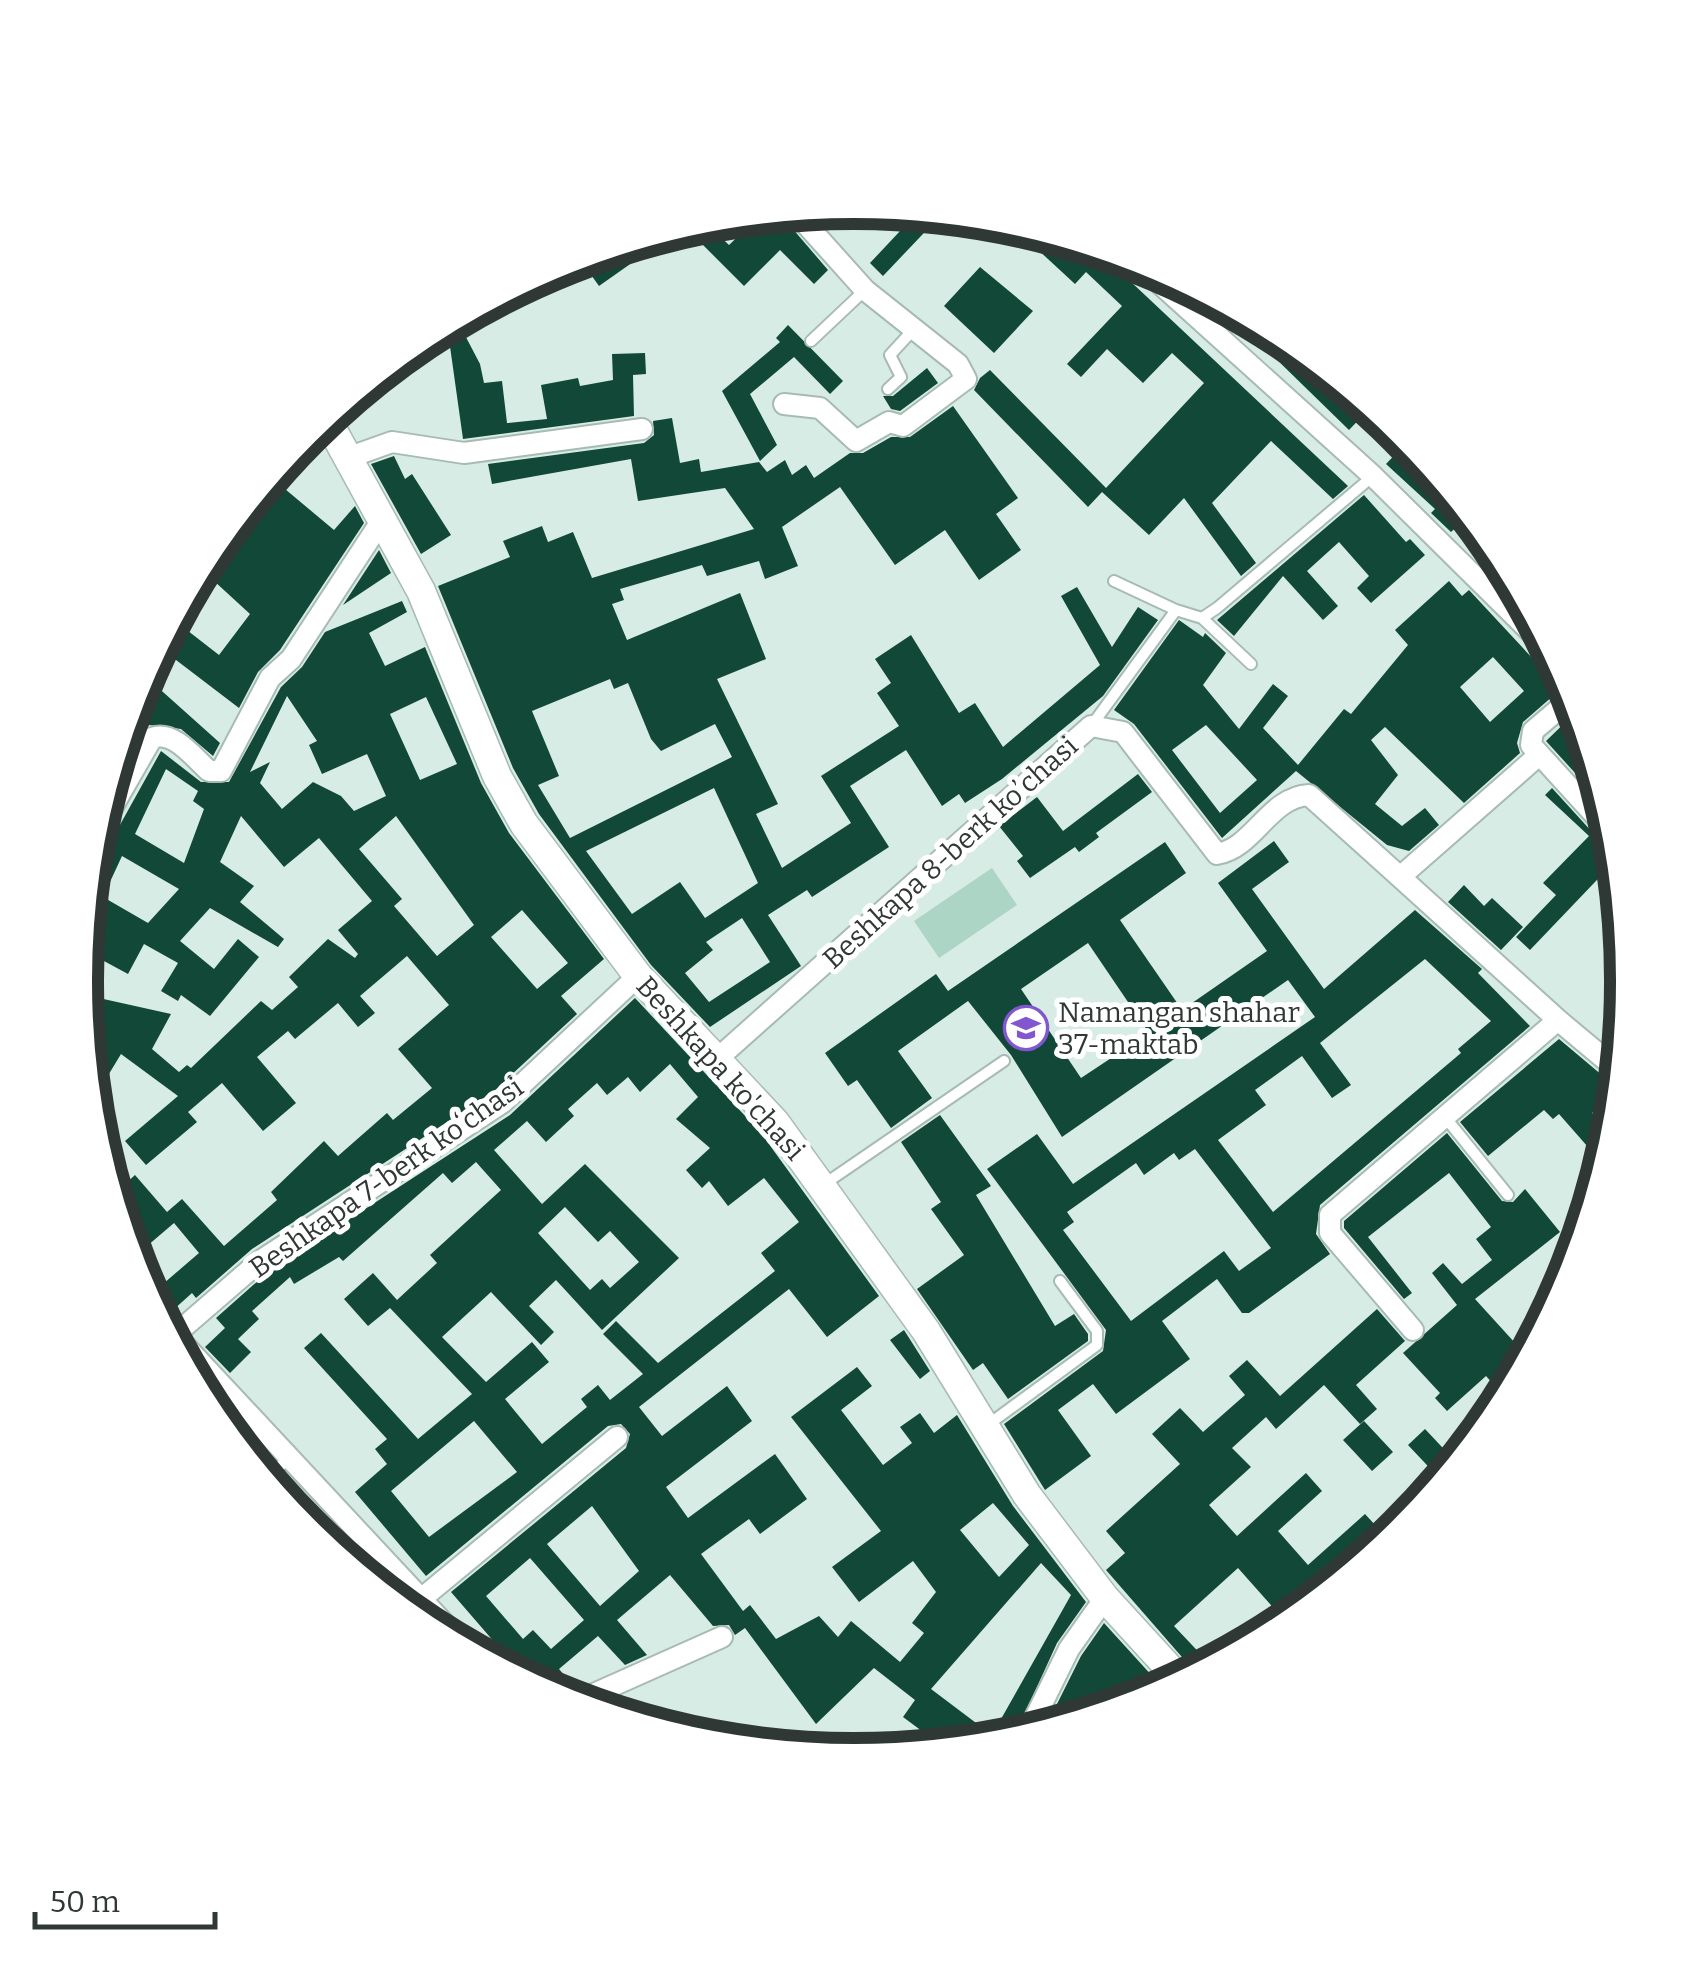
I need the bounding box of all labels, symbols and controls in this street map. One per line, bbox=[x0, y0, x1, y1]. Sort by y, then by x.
street label: Beshkapa 8-berk koʼchasi bbox=[816, 729, 1084, 975]
street label: Beshkapa ko'chasi bbox=[630, 970, 812, 1167]
place label: Namangan shahar 37-maktab bbox=[1058, 996, 1300, 1061]
school or university icon: Namangan shahar 37-maktab bbox=[1003, 1005, 1049, 1051]
street label: Beshkapa 7-berk koʻchasi bbox=[243, 1070, 529, 1284]
scale bar bbox=[35, 1867, 215, 1929]
text: 50 m bbox=[50, 1884, 120, 1920]

